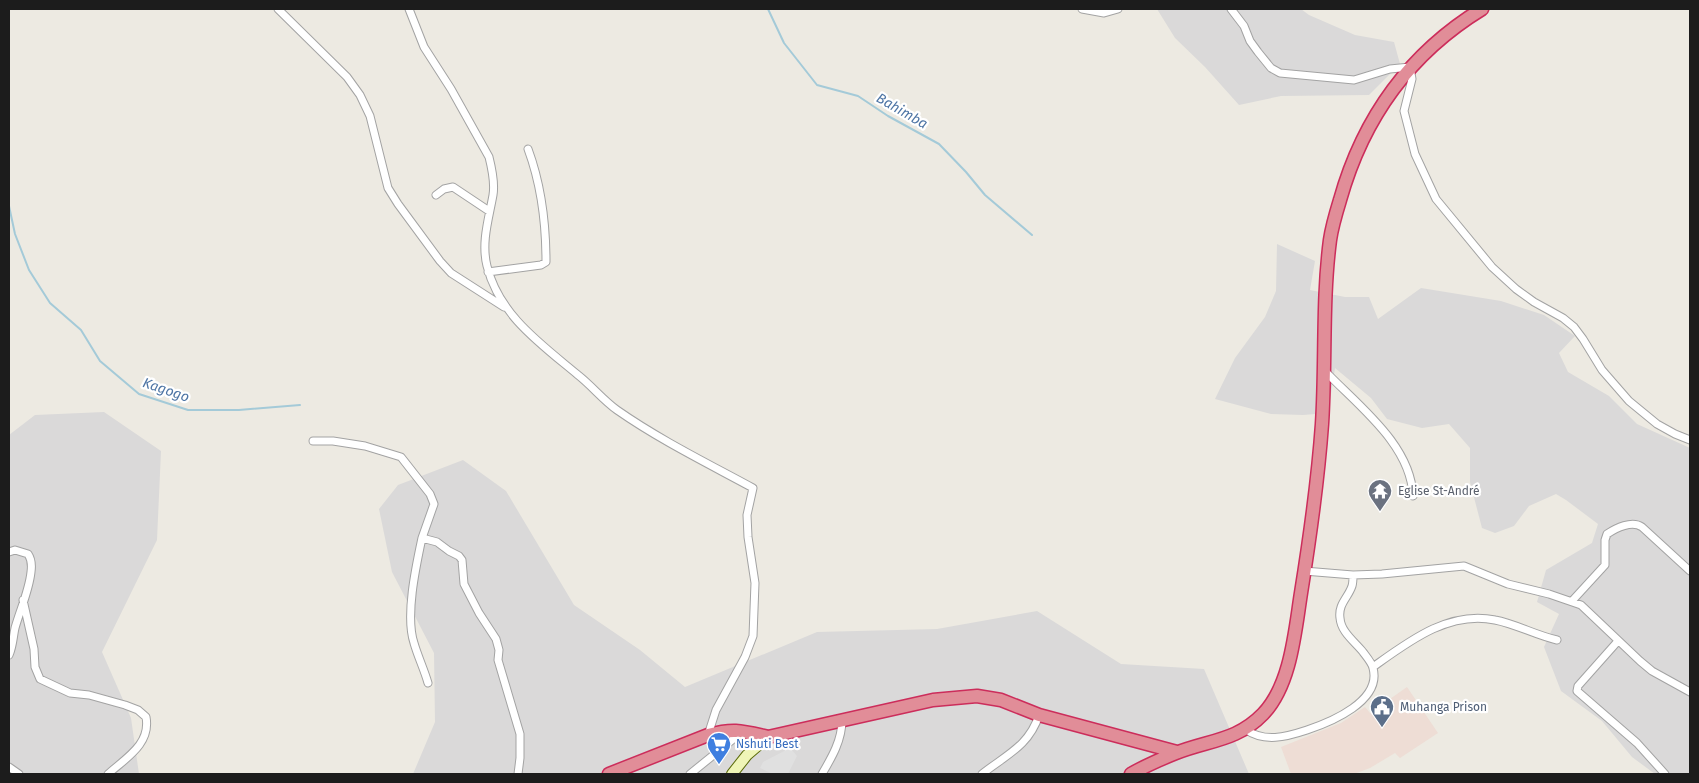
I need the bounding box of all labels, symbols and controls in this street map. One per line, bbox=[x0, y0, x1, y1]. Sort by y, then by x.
water label: Bahimba bbox=[873, 90, 931, 132]
water label: Kagogo bbox=[140, 374, 192, 406]
temple icon: Eglise St-André bbox=[1367, 478, 1393, 512]
place label: Eglise St-André bbox=[1398, 484, 1480, 498]
public building icon: Muhanga Prison bbox=[1369, 694, 1395, 728]
place label: Muhanga Prison bbox=[1400, 700, 1487, 714]
supermarket icon: Nshuti Best bbox=[706, 731, 732, 765]
place label: Nshuti Best bbox=[736, 737, 799, 751]

